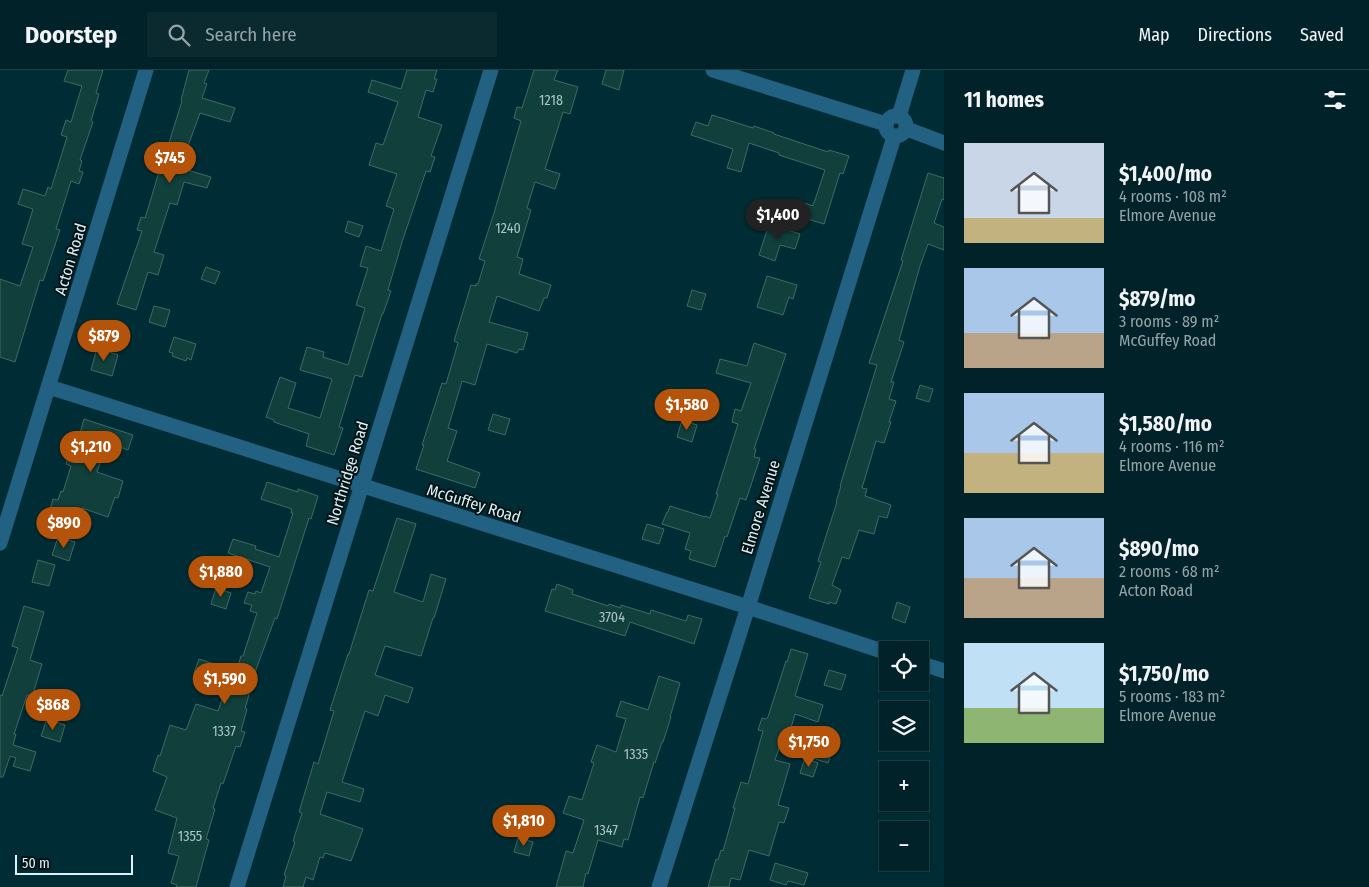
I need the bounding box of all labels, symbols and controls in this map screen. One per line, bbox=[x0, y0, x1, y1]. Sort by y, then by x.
search box bbox=[147, 12, 497, 57]
text: Doorstep bbox=[25, 21, 117, 49]
icon: search bbox=[165, 21, 193, 49]
text: Search here bbox=[205, 23, 297, 46]
text: Map bbox=[1138, 24, 1170, 46]
text: Directions bbox=[1198, 24, 1272, 46]
text: Saved bbox=[1300, 24, 1344, 46]
icon: filters bbox=[1321, 86, 1349, 114]
text: 11 homes bbox=[964, 87, 1044, 113]
house number: 1218 bbox=[539, 92, 563, 109]
pin: $745 bbox=[140, 142, 200, 184]
text: $745 bbox=[155, 148, 185, 167]
text: $1,400/mo bbox=[1119, 161, 1212, 187]
icon: home bbox=[1004, 163, 1064, 223]
text: 4 rooms · 108 m² bbox=[1119, 187, 1227, 206]
pin: $1,400 bbox=[737, 198, 819, 241]
text: $1,400 bbox=[756, 205, 800, 224]
text: Elmore Avenue bbox=[1119, 206, 1216, 225]
house number: 1240 bbox=[495, 220, 521, 237]
street label: Acton Road bbox=[51, 221, 90, 297]
text: $879/mo bbox=[1119, 286, 1196, 312]
icon: home bbox=[1004, 288, 1064, 348]
text: 3 rooms · 89 m² bbox=[1119, 312, 1219, 331]
pin: $879 bbox=[74, 320, 134, 362]
text: $879 bbox=[88, 326, 120, 345]
text: McGuffey Road bbox=[1119, 331, 1216, 350]
pin: $1,580 bbox=[646, 388, 728, 431]
text: $1,580 bbox=[666, 395, 708, 414]
text: $1,580/mo bbox=[1119, 411, 1212, 437]
icon: home bbox=[1004, 413, 1064, 473]
street label: Northridge Road bbox=[323, 419, 372, 527]
pin: $1,210 bbox=[50, 430, 132, 473]
text: $1,210 bbox=[71, 437, 111, 456]
text: 4 rooms · 116 m² bbox=[1119, 437, 1225, 456]
text: Elmore Avenue bbox=[1119, 456, 1216, 475]
street label: Elmore Avenue bbox=[737, 458, 784, 556]
street label: McGuffey Road bbox=[425, 480, 523, 527]
pin: $890 bbox=[34, 506, 94, 549]
text: $890 bbox=[47, 513, 81, 532]
text: $890/mo bbox=[1119, 536, 1199, 562]
icon: home bbox=[1004, 538, 1064, 598]
pin: $1,880 bbox=[180, 556, 262, 598]
text: $1,880 bbox=[199, 562, 243, 581]
text: 2 rooms · 68 m² bbox=[1119, 562, 1220, 581]
text: Acton Road bbox=[1119, 581, 1193, 600]
house number: 3704 bbox=[599, 609, 625, 626]
map controls bbox=[879, 641, 929, 871]
button: locate bbox=[879, 641, 929, 691]
text: $1,750/mo bbox=[1119, 661, 1209, 687]
pin: $1,590 bbox=[184, 662, 266, 705]
icon: home bbox=[1004, 663, 1064, 723]
text: $1,590 bbox=[204, 669, 246, 688]
text: 5 rooms · 183 m² bbox=[1119, 687, 1225, 706]
pin: $868 bbox=[23, 688, 83, 731]
text: $868 bbox=[36, 695, 70, 714]
button: layers bbox=[879, 701, 929, 751]
text: Elmore Avenue bbox=[1119, 706, 1216, 725]
house number: 1337 bbox=[212, 723, 236, 740]
pin: $1,750 bbox=[768, 726, 850, 768]
text: $1,750 bbox=[788, 732, 830, 751]
house number: 1335 bbox=[624, 746, 648, 763]
button: + bbox=[879, 761, 929, 811]
pin: $1,810 bbox=[483, 804, 565, 847]
text: $1,810 bbox=[503, 811, 545, 830]
button: − bbox=[879, 821, 929, 871]
house number: 1347 bbox=[594, 822, 618, 839]
house number: 1355 bbox=[178, 828, 202, 845]
scale bar bbox=[15, 852, 132, 875]
text: 50 m bbox=[22, 855, 50, 872]

